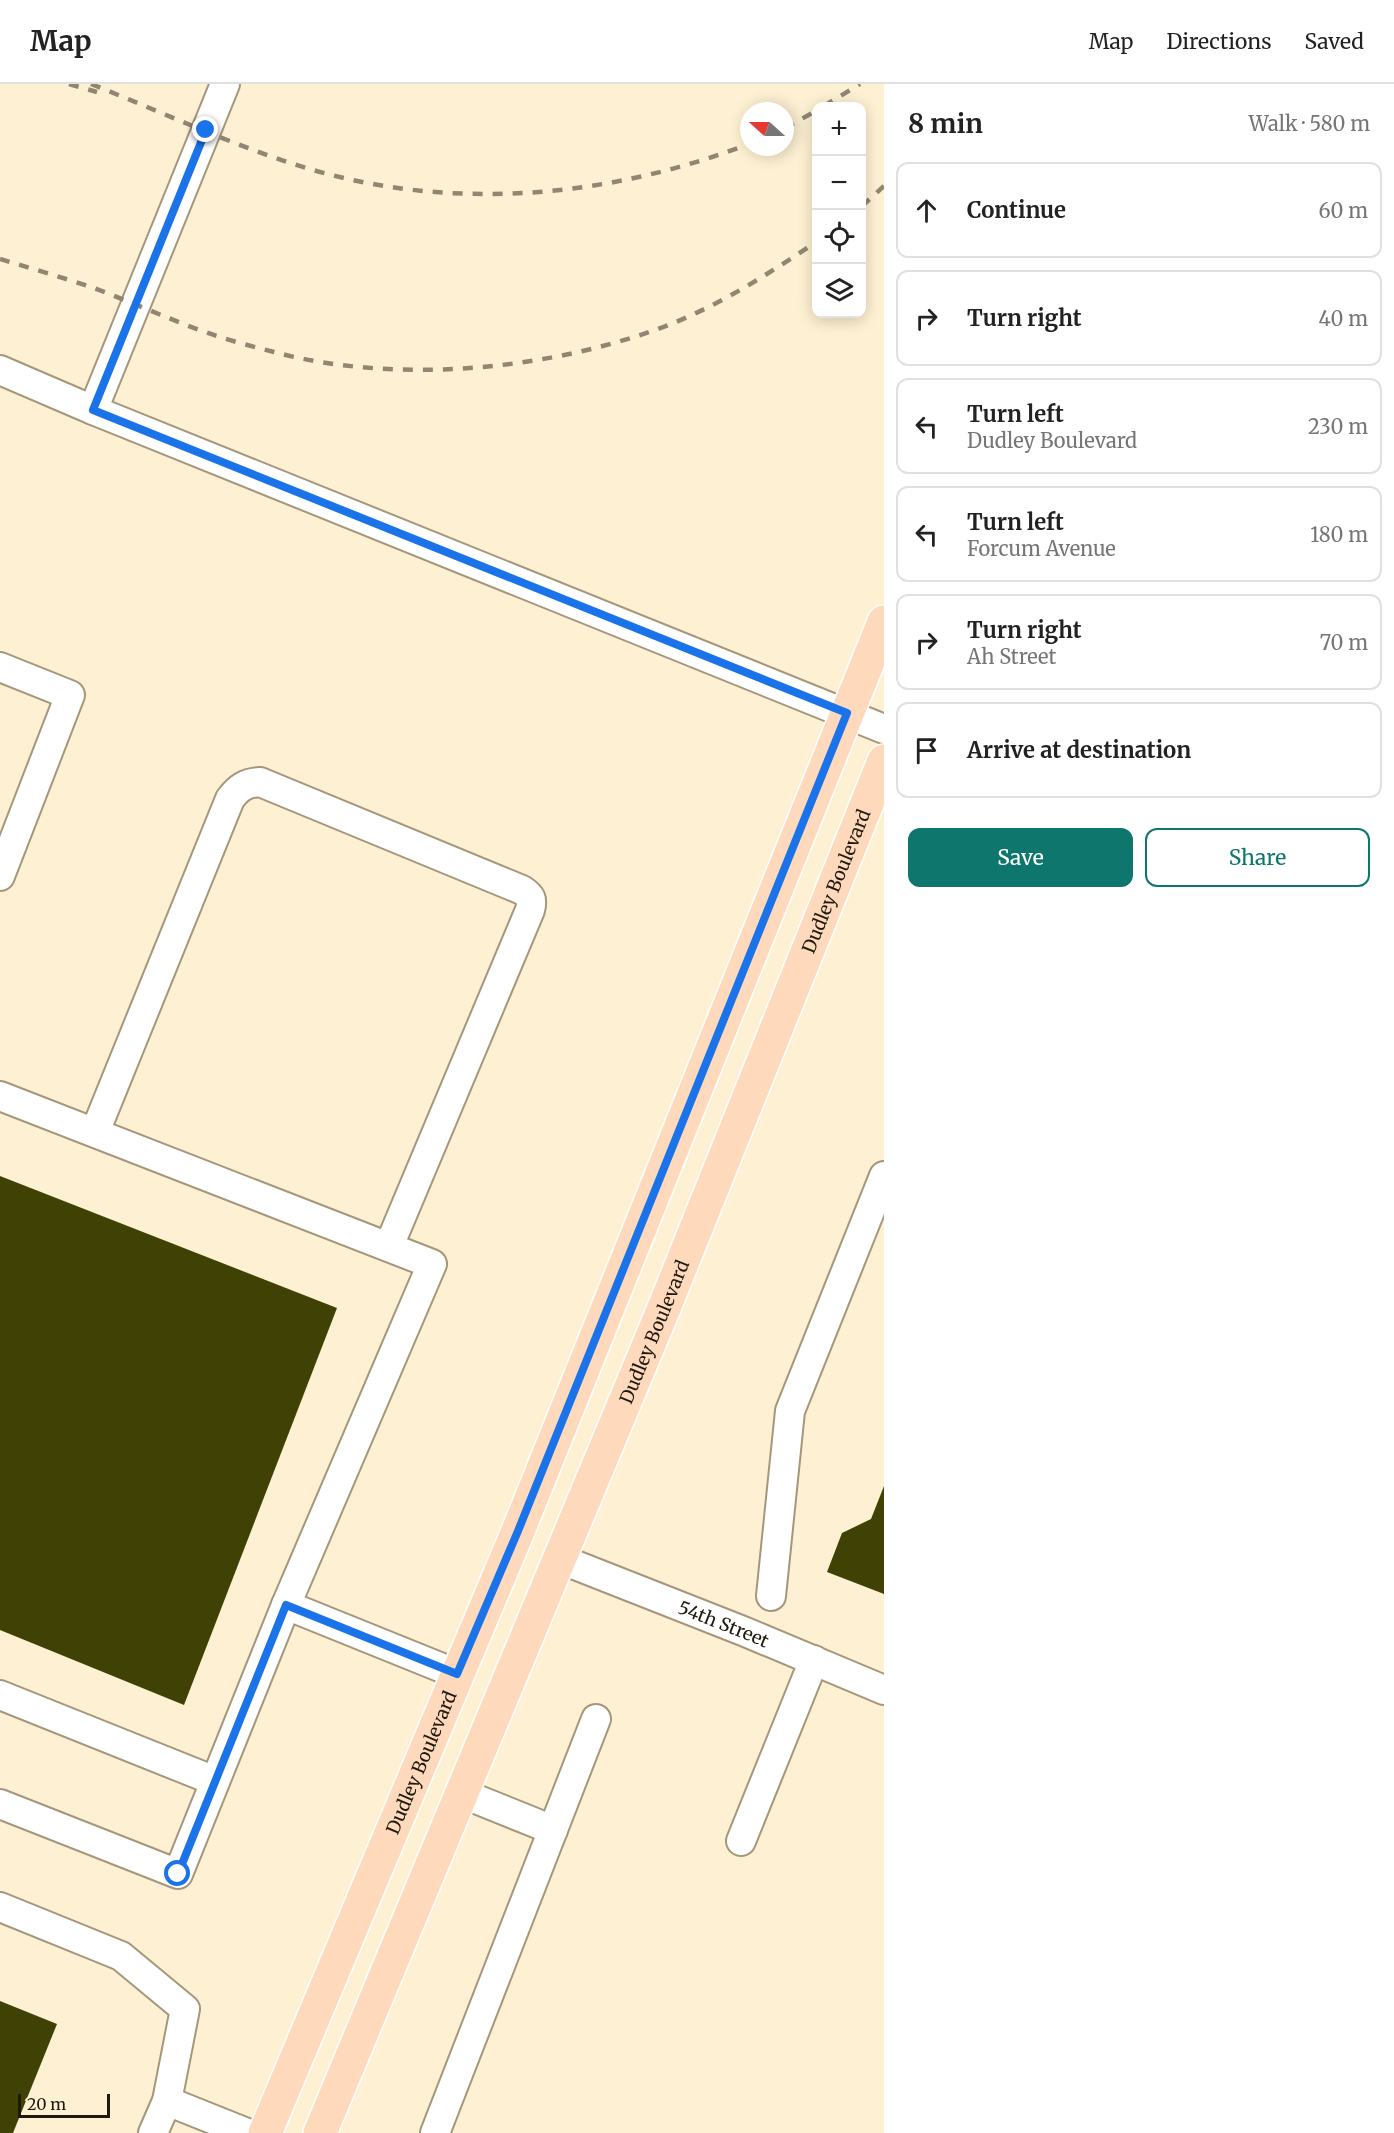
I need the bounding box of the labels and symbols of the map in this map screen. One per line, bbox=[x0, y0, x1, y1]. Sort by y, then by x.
north arrow bbox=[740, 102, 794, 156]
route end bbox=[192, 116, 218, 142]
street label: Dudley Boulevard bbox=[796, 806, 875, 956]
street label: Dudley Boulevard bbox=[614, 1256, 694, 1407]
street label: 54th Street bbox=[675, 1595, 772, 1652]
street label: Dudley Boulevard bbox=[380, 1687, 461, 1838]
route start bbox=[164, 1860, 190, 1886]
scale bar bbox=[18, 2091, 110, 2118]

